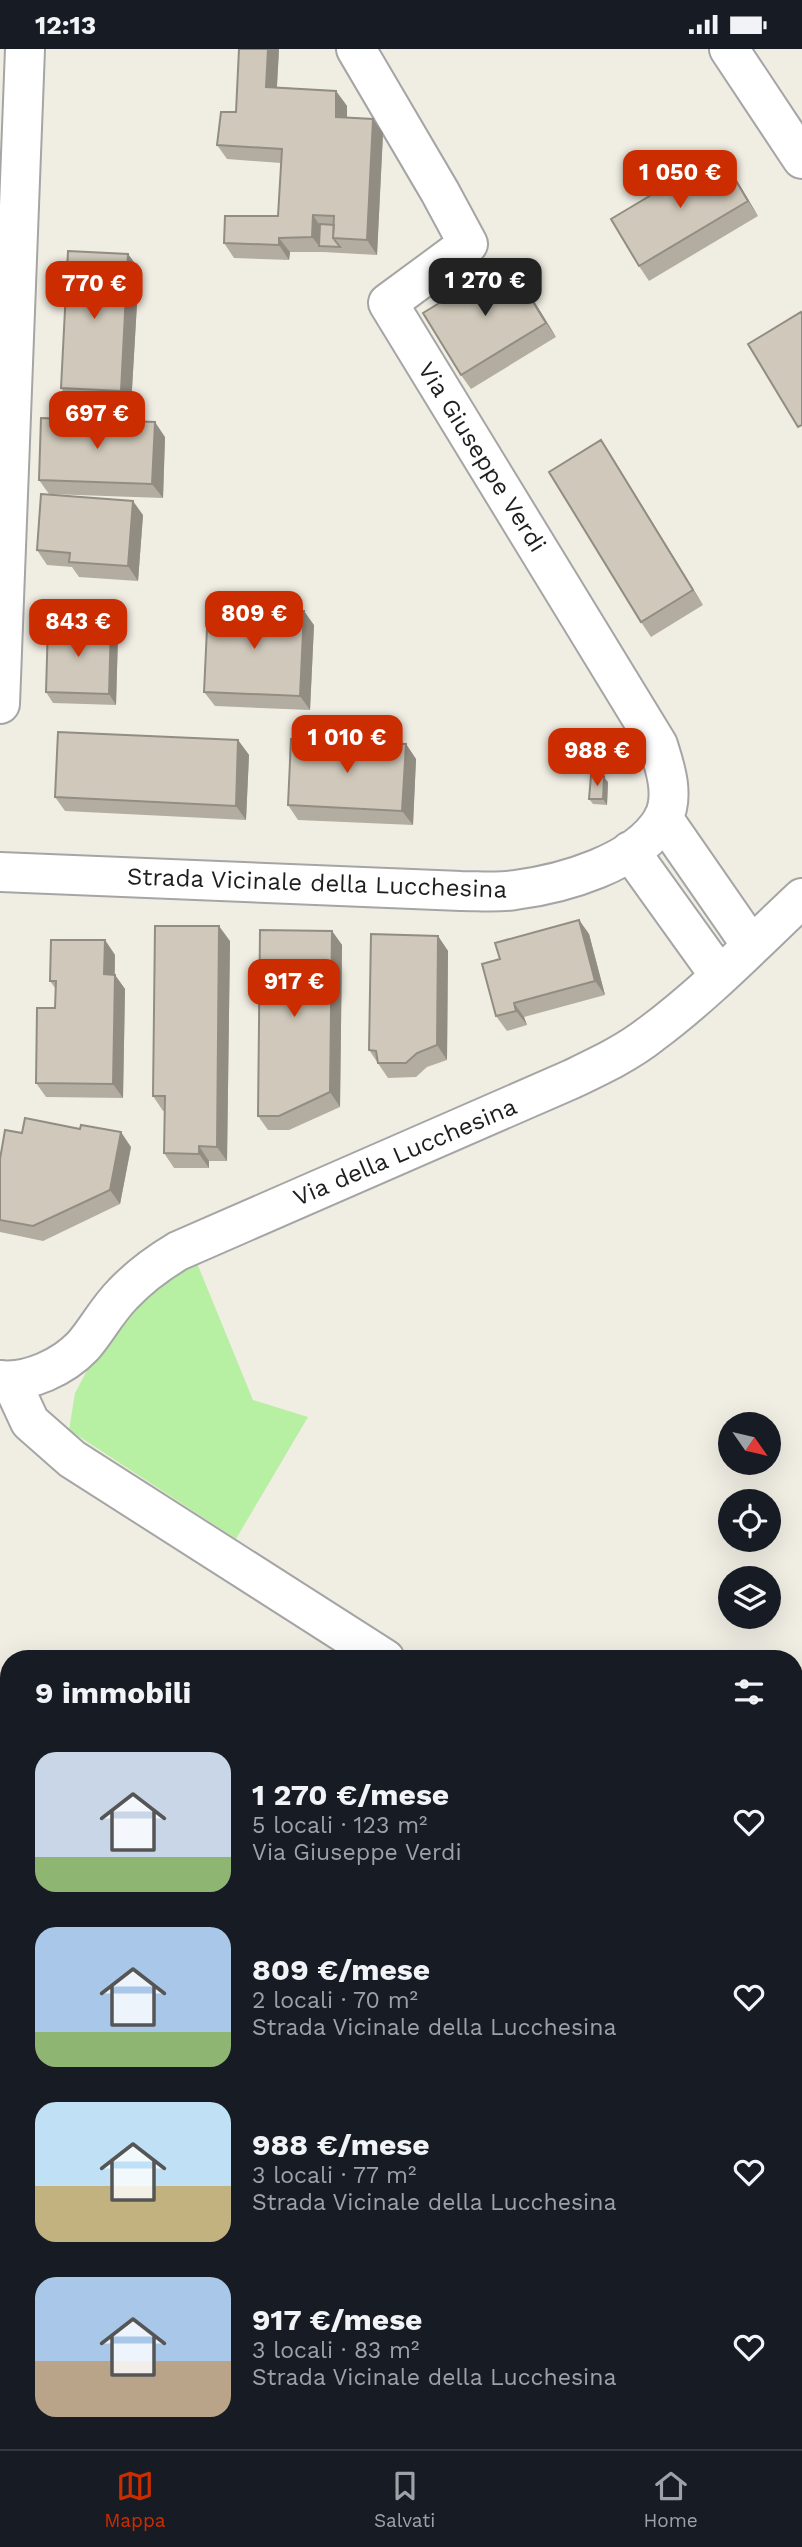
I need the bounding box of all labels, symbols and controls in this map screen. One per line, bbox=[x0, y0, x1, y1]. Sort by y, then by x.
text: 12:13 bbox=[35, 10, 96, 40]
pin: 1 050 € bbox=[615, 151, 745, 210]
text: 1 050 € bbox=[639, 159, 721, 186]
pin: 1 270 € bbox=[420, 259, 550, 318]
pin: 770 € bbox=[45, 261, 143, 321]
text: 1 270 € bbox=[445, 267, 525, 294]
text: 770 € bbox=[62, 270, 126, 297]
street label: Via Giuseppe Verdi bbox=[412, 357, 552, 557]
pin: 697 € bbox=[48, 391, 146, 451]
text: 697 € bbox=[65, 400, 129, 427]
pin: 809 € bbox=[205, 591, 303, 651]
pin: 843 € bbox=[29, 599, 127, 659]
text: 809 € bbox=[221, 600, 287, 627]
text: 843 € bbox=[45, 608, 111, 635]
pin: 1 010 € bbox=[282, 715, 412, 775]
text: 1 010 € bbox=[308, 724, 386, 751]
pin: 988 € bbox=[548, 729, 646, 788]
text: 988 € bbox=[564, 737, 630, 764]
street label: Strada Vicinale della Lucchesina bbox=[126, 862, 508, 904]
pin: 917 € bbox=[245, 960, 343, 1019]
text: 917 € bbox=[264, 968, 324, 995]
street label: Via della Lucchesina bbox=[289, 1092, 521, 1212]
north arrow bbox=[718, 1412, 780, 1475]
map controls bbox=[718, 1412, 781, 1629]
button: locate bbox=[718, 1489, 781, 1552]
button: layers bbox=[718, 1566, 781, 1629]
icon: filters bbox=[730, 1673, 768, 1711]
text: 9 immobili bbox=[35, 1675, 191, 1710]
text: 1 270 €/mese bbox=[252, 1777, 449, 1812]
icon: home bbox=[91, 1780, 175, 1864]
icon: heart bbox=[730, 1803, 768, 1841]
text: 5 locali · 123 m² bbox=[252, 1812, 428, 1839]
text: Via Giuseppe Verdi bbox=[252, 1839, 462, 1866]
text: 809 €/mese bbox=[252, 1952, 430, 1987]
icon: home bbox=[91, 1955, 175, 2039]
icon: heart bbox=[730, 1978, 768, 2016]
text: 2 locali · 70 m² bbox=[252, 1987, 418, 2014]
text: Strada Vicinale della Lucchesina bbox=[252, 2014, 616, 2041]
text: 988 €/mese bbox=[252, 2127, 430, 2162]
icon: home bbox=[91, 2130, 175, 2214]
icon: heart bbox=[730, 2153, 768, 2191]
text: 3 locali · 77 m² bbox=[252, 2162, 416, 2189]
text: Strada Vicinale della Lucchesina bbox=[252, 2189, 616, 2216]
text: 917 €/mese bbox=[252, 2302, 422, 2337]
icon: home bbox=[91, 2305, 175, 2389]
icon: heart bbox=[730, 2328, 768, 2366]
text: 3 locali · 83 m² bbox=[252, 2337, 419, 2364]
text: Strada Vicinale della Lucchesina bbox=[252, 2364, 616, 2391]
tab: Mappa bbox=[104, 2467, 166, 2532]
tab: Salvati bbox=[374, 2467, 435, 2532]
tab: Home bbox=[644, 2467, 698, 2532]

